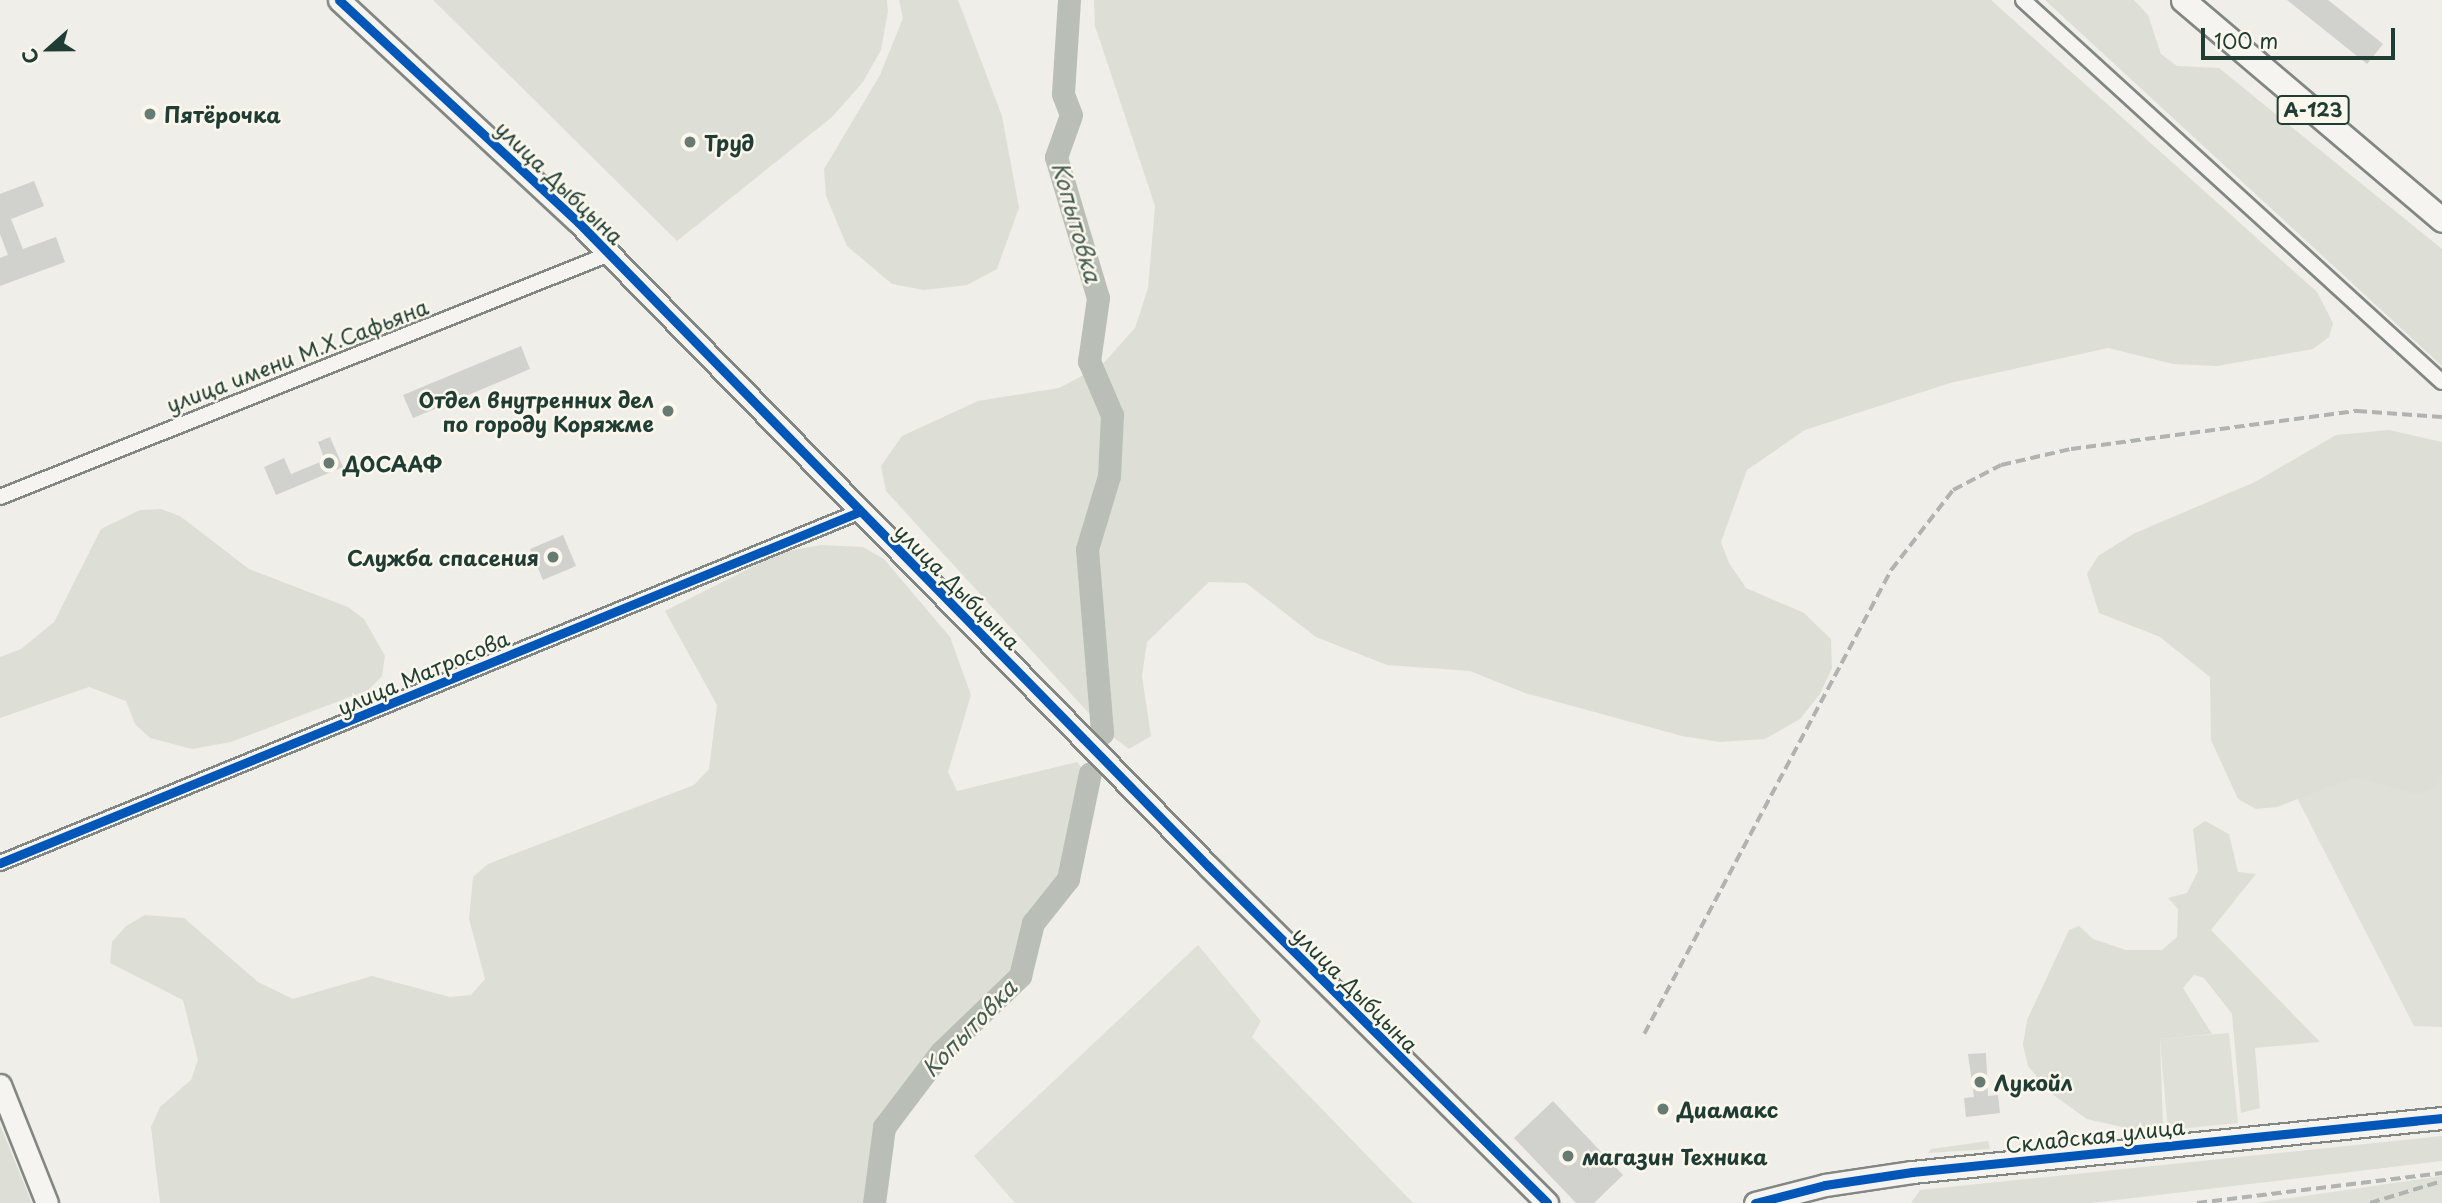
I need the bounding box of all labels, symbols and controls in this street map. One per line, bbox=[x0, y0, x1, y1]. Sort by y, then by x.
north arrow bbox=[14, 14, 84, 84]
scale bar bbox=[2204, 14, 2398, 58]
text: 100 m bbox=[2214, 24, 2278, 56]
text: С bbox=[14, 45, 45, 68]
road number: А-123 bbox=[2276, 94, 2350, 125]
place label: Пятёрочка bbox=[164, 101, 281, 127]
marker: Пятёрочка bbox=[142, 106, 158, 122]
street label: улица Дыбцына bbox=[491, 115, 629, 249]
place label: Труд bbox=[704, 129, 754, 155]
marker: Труд bbox=[682, 134, 698, 150]
water label: Копытовка bbox=[1047, 159, 1107, 285]
street label: улица имени М.Х.Сафьяна bbox=[162, 293, 432, 417]
place label: Отдел внутренних дел по городу Коряжме bbox=[417, 386, 654, 436]
marker: Отдел внутренних дел по городу Коряжме bbox=[660, 403, 676, 419]
place label: ДОСААФ bbox=[343, 450, 442, 476]
marker: ДОСААФ bbox=[321, 455, 337, 471]
street label: улица Дыбцына bbox=[890, 518, 1026, 654]
place label: Служба спасения bbox=[346, 544, 539, 570]
marker: Служба спасения bbox=[545, 549, 561, 565]
street label: улица Матросова bbox=[333, 624, 513, 720]
street label: улица Дыбцына bbox=[1288, 921, 1424, 1057]
water label: Копытовка bbox=[916, 974, 1022, 1082]
place label: Лукойл bbox=[1994, 1069, 2073, 1095]
marker: Лукойл bbox=[1972, 1074, 1988, 1090]
place label: Диамакс bbox=[1677, 1096, 1778, 1122]
marker: Диамакс bbox=[1655, 1101, 1671, 1117]
street label: Складская улица bbox=[2004, 1113, 2186, 1157]
place label: магазин Техника bbox=[1582, 1143, 1768, 1169]
marker: магазин Техника bbox=[1560, 1148, 1576, 1164]

